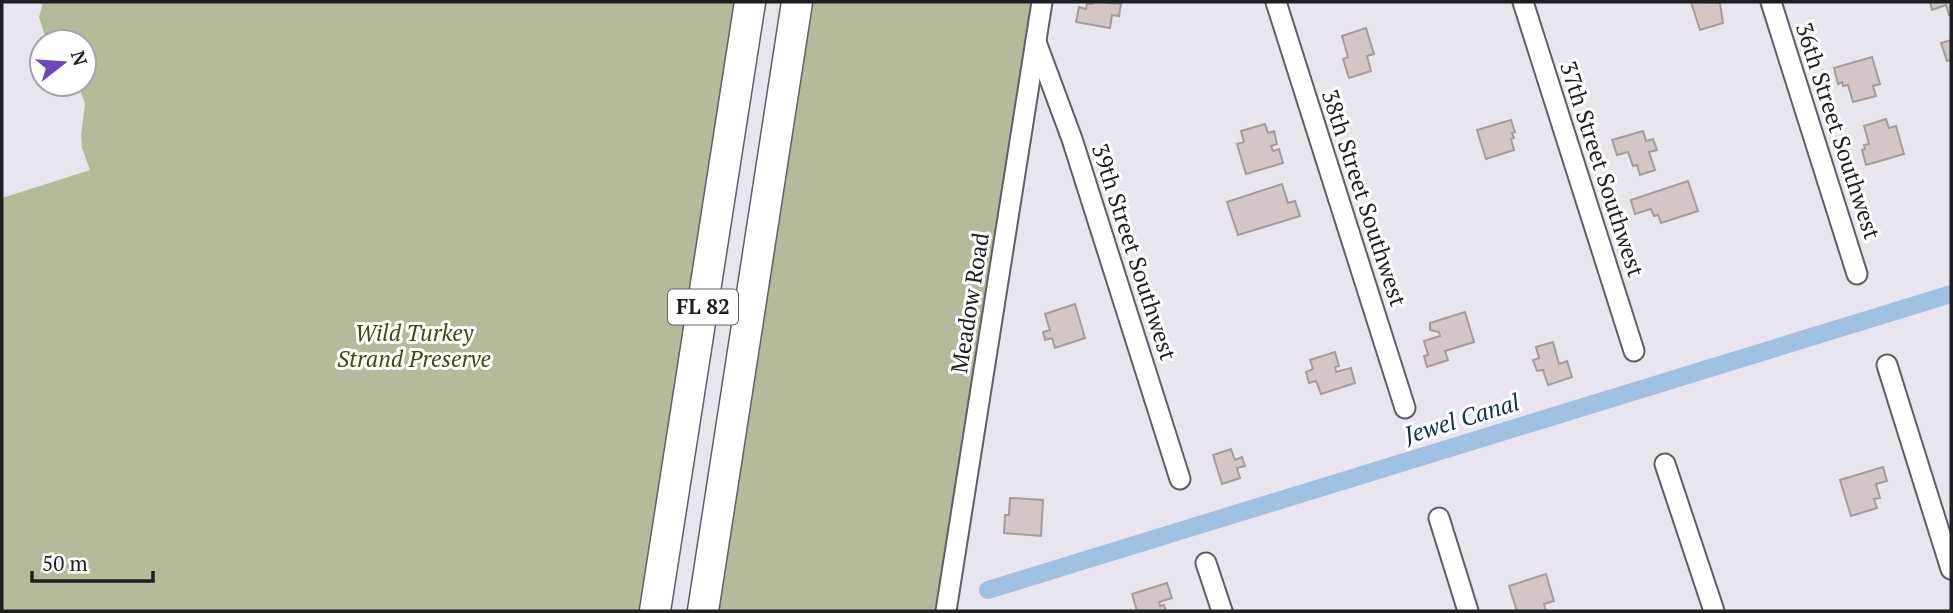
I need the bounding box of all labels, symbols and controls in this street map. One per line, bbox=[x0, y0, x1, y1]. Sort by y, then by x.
street label: 36th Street Southwest bbox=[1789, 19, 1888, 244]
north arrow bbox=[28, 28, 98, 98]
text: N bbox=[66, 47, 94, 69]
street label: 37th Street Southwest bbox=[1553, 57, 1652, 281]
street label: 38th Street Southwest bbox=[1315, 86, 1414, 311]
street label: 39th Street Southwest bbox=[1085, 140, 1184, 365]
street label: Meadow Road bbox=[943, 230, 996, 375]
road number: FL 82 bbox=[668, 290, 738, 324]
park label: Wild Turkey Strand Preserve bbox=[337, 317, 491, 374]
water label: Jewel Canal bbox=[1399, 385, 1524, 451]
scale bar bbox=[32, 540, 152, 584]
text: 50 m bbox=[42, 549, 88, 577]

